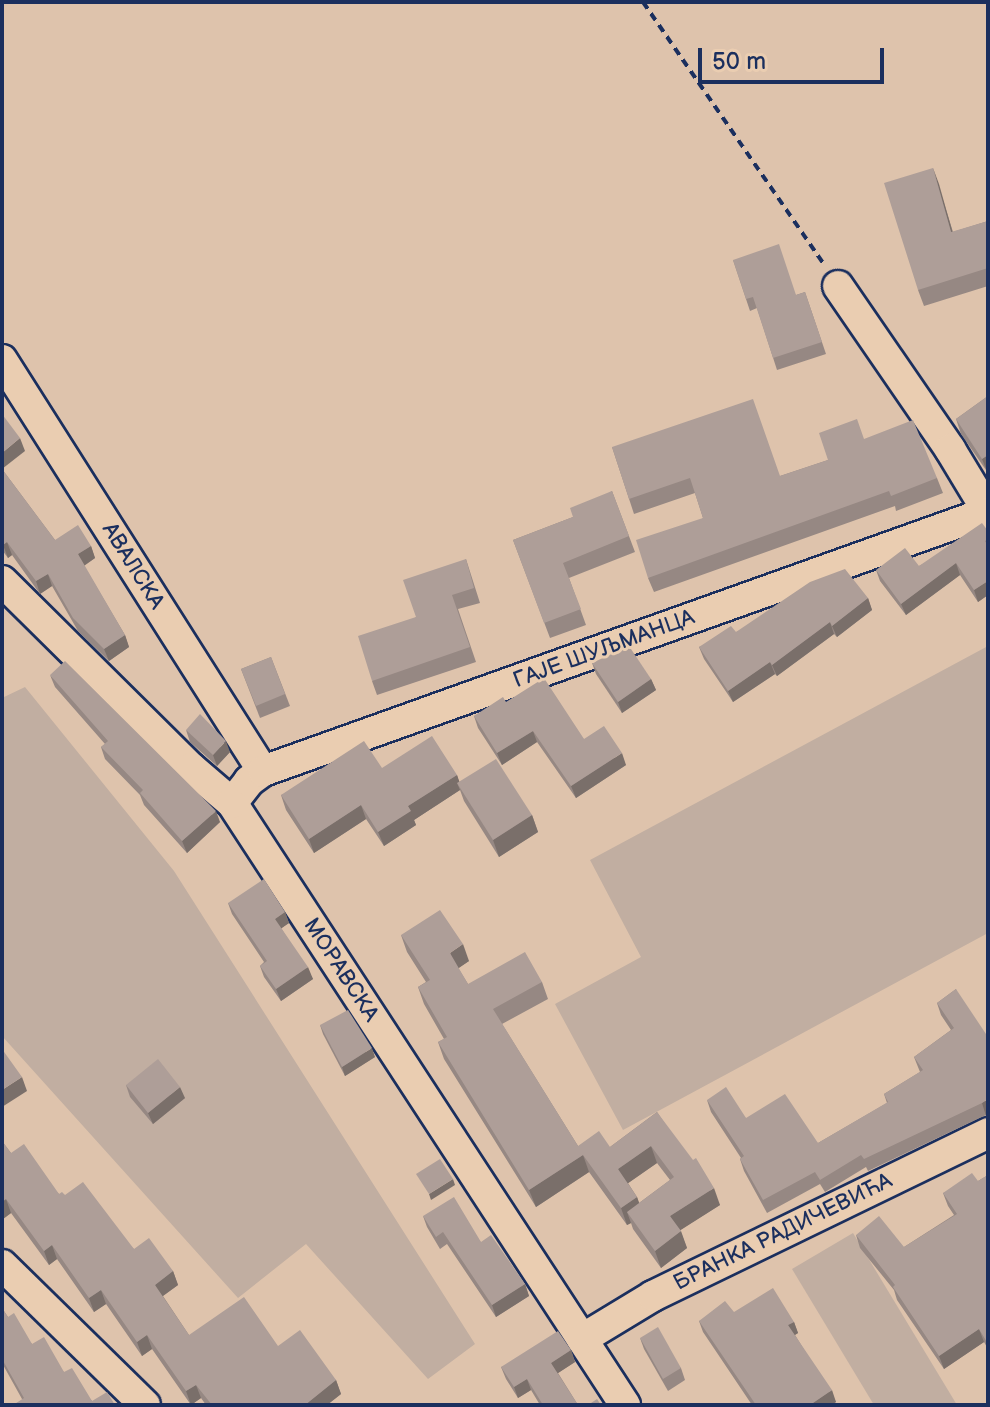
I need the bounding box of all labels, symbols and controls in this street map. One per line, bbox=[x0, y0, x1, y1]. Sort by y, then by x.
scale bar bbox=[702, 32, 888, 82]
text: 50 m bbox=[712, 47, 766, 76]
street label: АВАЛСКА bbox=[96, 518, 170, 614]
street label: ГАЈЕ ШУЉМАНЦА bbox=[510, 604, 698, 694]
street label: МОРАВСКА bbox=[298, 913, 384, 1027]
street label: БРАНКА РАДИЧЕВИЋА bbox=[669, 1168, 897, 1296]

